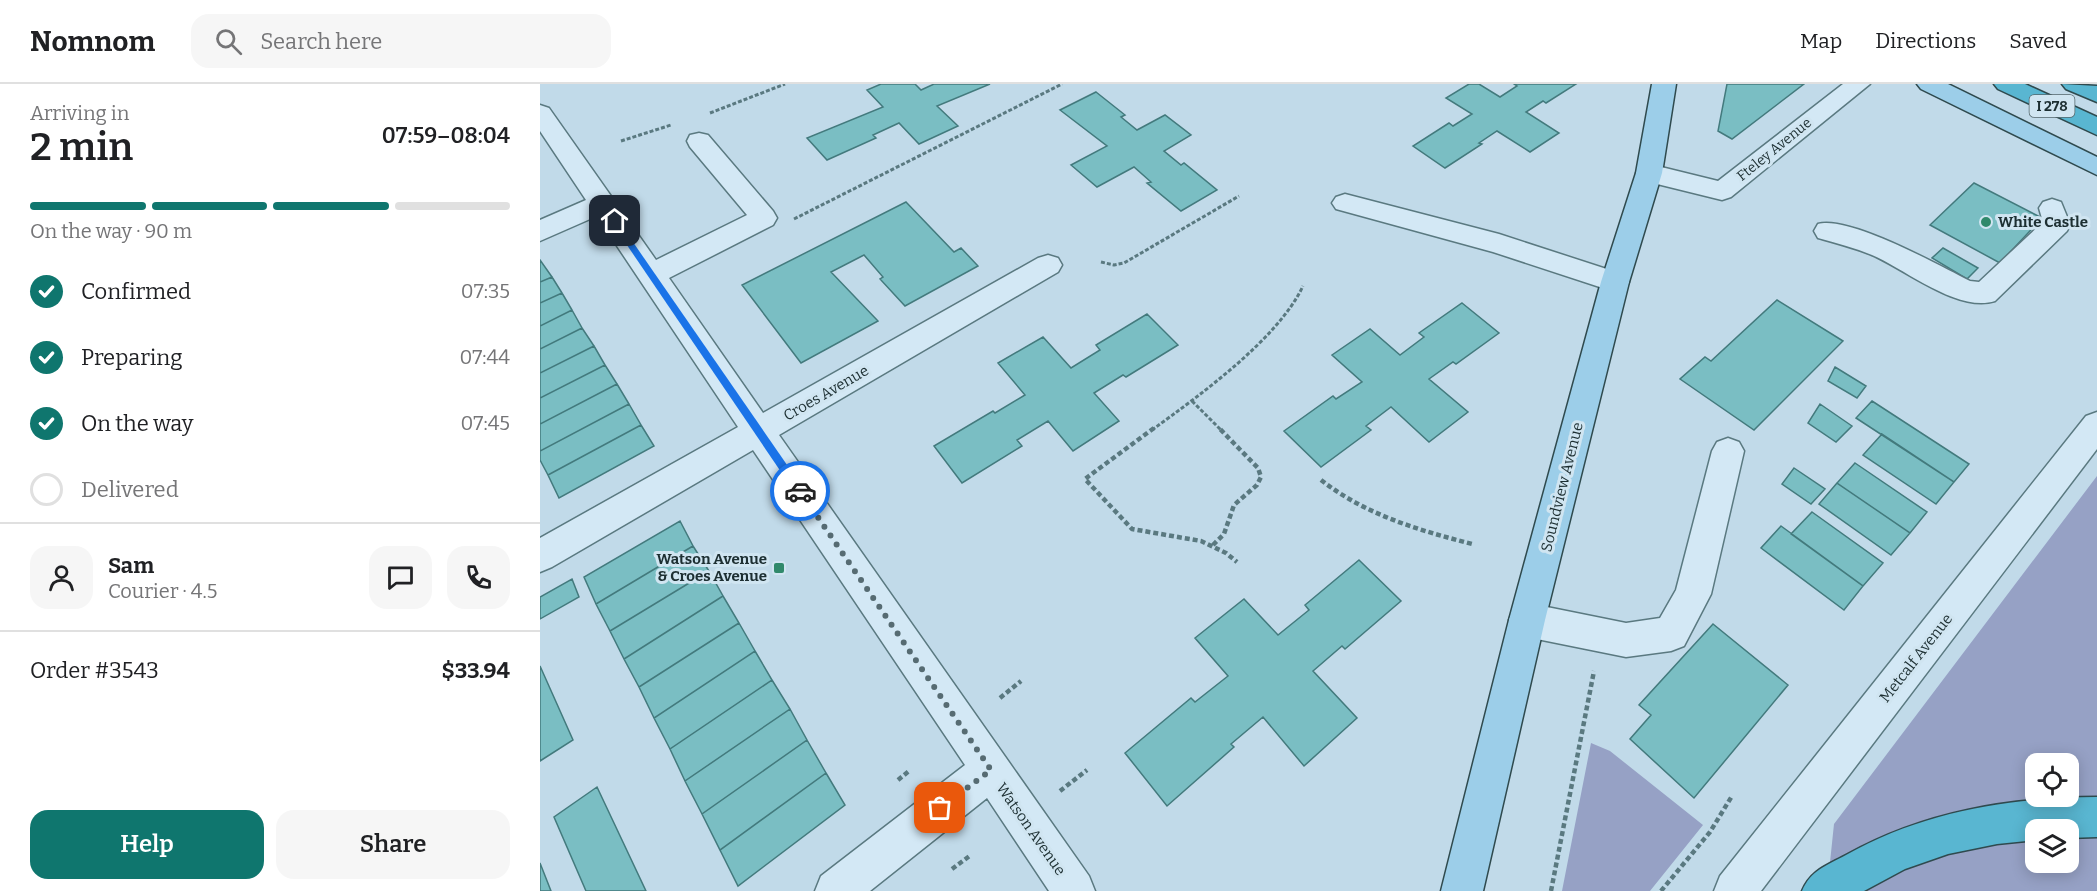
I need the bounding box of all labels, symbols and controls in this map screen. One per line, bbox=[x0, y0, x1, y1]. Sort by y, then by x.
search box bbox=[191, 14, 611, 68]
text: Nomnom bbox=[30, 25, 155, 58]
icon: search bbox=[212, 25, 245, 58]
text: Search here bbox=[260, 28, 382, 55]
text: Map bbox=[1800, 28, 1842, 54]
text: Directions bbox=[1875, 28, 1976, 54]
text: Saved bbox=[2009, 28, 2067, 54]
road number: I 278 bbox=[2030, 95, 2074, 117]
text: Arriving in bbox=[30, 101, 129, 125]
street label: Fteley Avenue bbox=[1734, 114, 1815, 185]
text: 07:59–08:04 bbox=[382, 122, 510, 149]
text: 2 min bbox=[30, 124, 133, 170]
pin bbox=[589, 195, 640, 246]
icon: home bbox=[598, 204, 631, 237]
place label: White Castle bbox=[1998, 213, 2088, 231]
marker: White Castle bbox=[1979, 215, 1993, 229]
text: On the way · 90 m bbox=[30, 219, 192, 243]
icon: check bbox=[30, 275, 63, 308]
text: Confirmed bbox=[81, 278, 191, 305]
text: 07:35 bbox=[461, 279, 510, 303]
icon: check bbox=[30, 341, 63, 374]
text: Preparing bbox=[81, 344, 183, 371]
text: 07:44 bbox=[459, 345, 510, 369]
street label: Croes Avenue bbox=[780, 361, 872, 425]
icon: check bbox=[30, 407, 63, 440]
text: On the way bbox=[81, 410, 193, 437]
text: 07:45 bbox=[461, 411, 510, 435]
street label: Soundview Avenue bbox=[1537, 420, 1587, 554]
courier bbox=[770, 461, 830, 521]
icon: car bbox=[784, 475, 817, 508]
text: Delivered bbox=[81, 476, 179, 503]
button: person bbox=[30, 546, 93, 609]
button: chat bbox=[369, 546, 432, 609]
button: phone bbox=[447, 546, 510, 609]
place label: Watson Avenue & Croes Avenue bbox=[656, 550, 767, 585]
text: Sam bbox=[108, 552, 154, 579]
marker: Watson Avenue & Croes Avenue bbox=[772, 561, 786, 575]
text: Courier · 4.5 bbox=[108, 579, 217, 603]
street label: Metcalf Avenue bbox=[1876, 610, 1956, 706]
text: Order #3543 bbox=[30, 657, 159, 684]
text: $33.94 bbox=[441, 657, 510, 684]
map controls bbox=[2025, 753, 2079, 873]
button: locate bbox=[2025, 753, 2079, 807]
street label: Watson Avenue bbox=[992, 779, 1070, 879]
pin bbox=[914, 782, 965, 833]
icon: bag bbox=[923, 791, 956, 824]
button: Help bbox=[30, 810, 264, 879]
button: Share bbox=[276, 810, 510, 879]
button: layers bbox=[2025, 819, 2079, 873]

